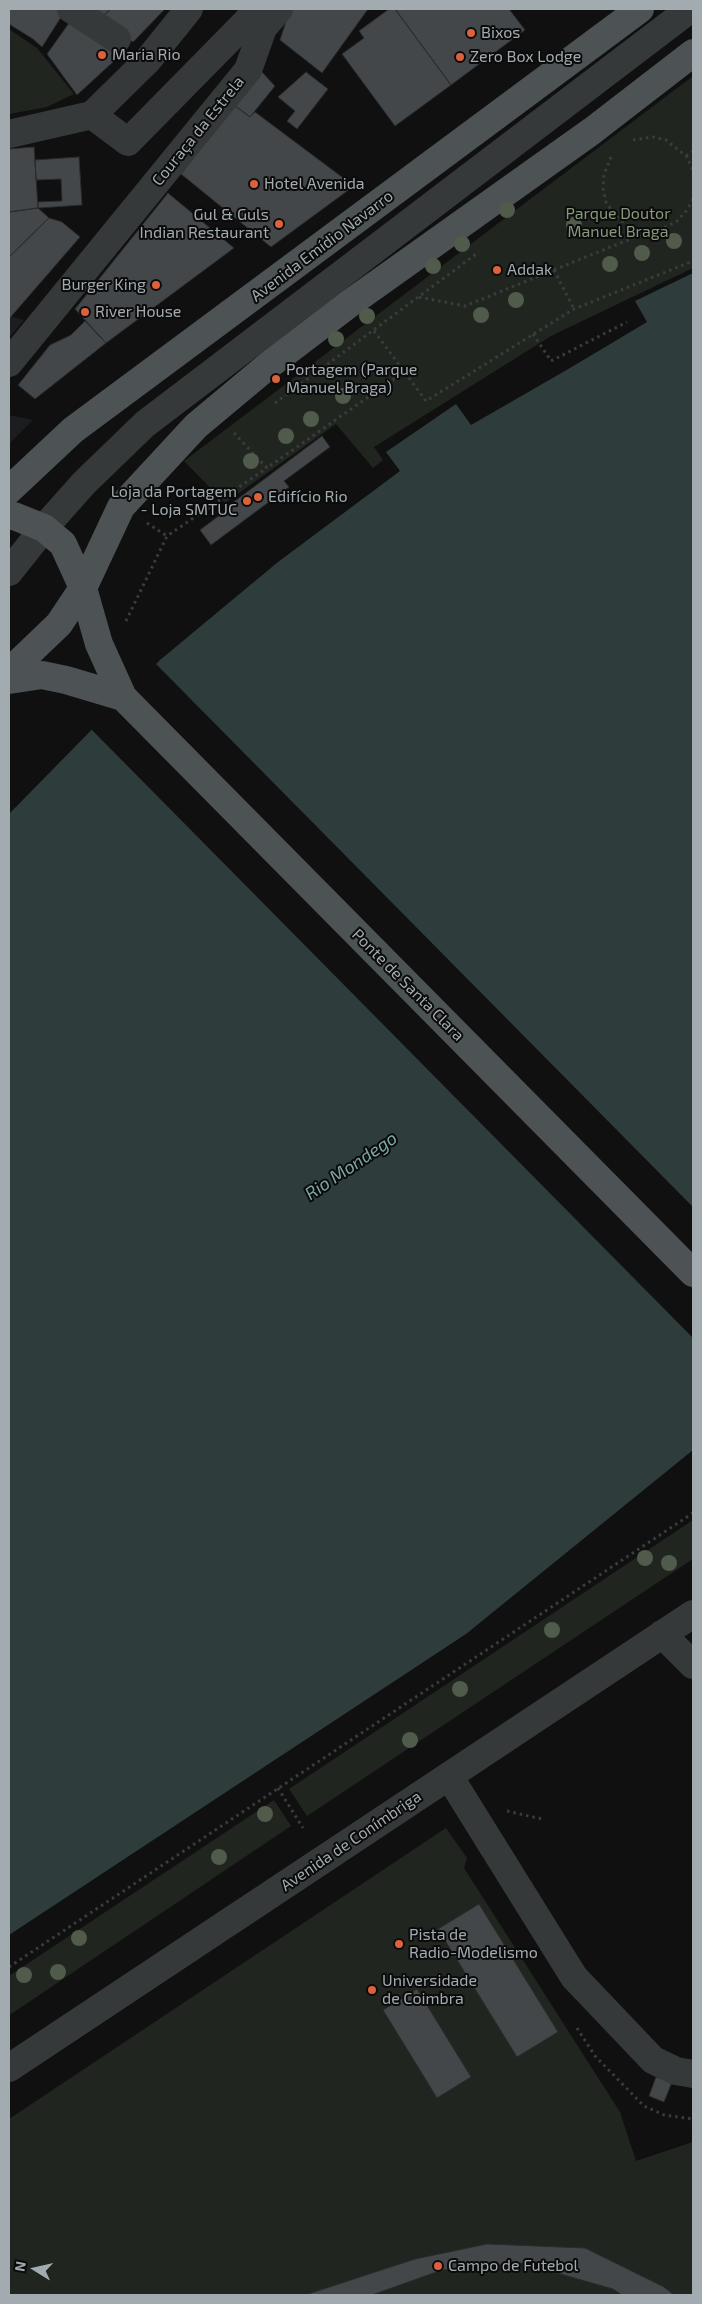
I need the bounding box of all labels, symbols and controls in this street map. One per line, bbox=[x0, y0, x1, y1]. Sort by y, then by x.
place label: Bixos bbox=[481, 23, 520, 43]
marker: Bixos bbox=[465, 27, 477, 39]
place label: Maria Rio bbox=[112, 45, 180, 65]
place label: Zero Box Lodge bbox=[470, 47, 581, 67]
marker: Maria Rio bbox=[96, 49, 108, 61]
marker: Zero Box Lodge bbox=[454, 51, 466, 63]
street label: Couraça da Estrela bbox=[148, 72, 248, 190]
place label: Hotel Avenida bbox=[264, 174, 365, 194]
marker: Hotel Avenida bbox=[248, 178, 260, 190]
street label: Avenida Emídio Navarro bbox=[247, 186, 397, 306]
park label: Parque Doutor Manuel Braga bbox=[565, 204, 671, 242]
place label: Gul & Guls Indian Restaurant bbox=[140, 205, 269, 243]
marker: Gul & Guls Indian Restaurant bbox=[273, 218, 285, 230]
place label: Addak bbox=[507, 260, 552, 280]
marker: Addak bbox=[491, 264, 503, 276]
place label: Burger King bbox=[62, 275, 146, 295]
marker: Burger King bbox=[150, 279, 162, 291]
place label: River House bbox=[95, 302, 181, 322]
marker: River House bbox=[79, 306, 91, 318]
place label: Portagem (Parque Manuel Braga) bbox=[286, 360, 417, 398]
marker: Portagem (Parque Manuel Braga) bbox=[270, 373, 282, 385]
place label: Loja da Portagem - Loja SMTUC bbox=[111, 482, 237, 520]
place label: Edifício Rio bbox=[268, 487, 348, 507]
marker: Edifício Rio bbox=[252, 491, 264, 503]
marker: Loja da Portagem - Loja SMTUC bbox=[241, 495, 253, 507]
street label: Ponte de Santa Clara bbox=[348, 925, 468, 1045]
water label: Rio Mondego bbox=[301, 1127, 401, 1205]
street label: Avenida de Conímbriga bbox=[277, 1787, 425, 1895]
place label: Pista de Radio-Modelismo bbox=[409, 1925, 538, 1963]
marker: Pista de Radio-Modelismo bbox=[393, 1938, 405, 1950]
place label: Universidade de Coimbra bbox=[382, 1971, 477, 2009]
marker: Universidade de Coimbra bbox=[366, 1984, 378, 1996]
north arrow bbox=[10, 2244, 60, 2294]
place label: Campo de Futebol bbox=[448, 2256, 578, 2276]
text: N bbox=[10, 2260, 29, 2273]
marker: Campo de Futebol bbox=[432, 2260, 444, 2272]

